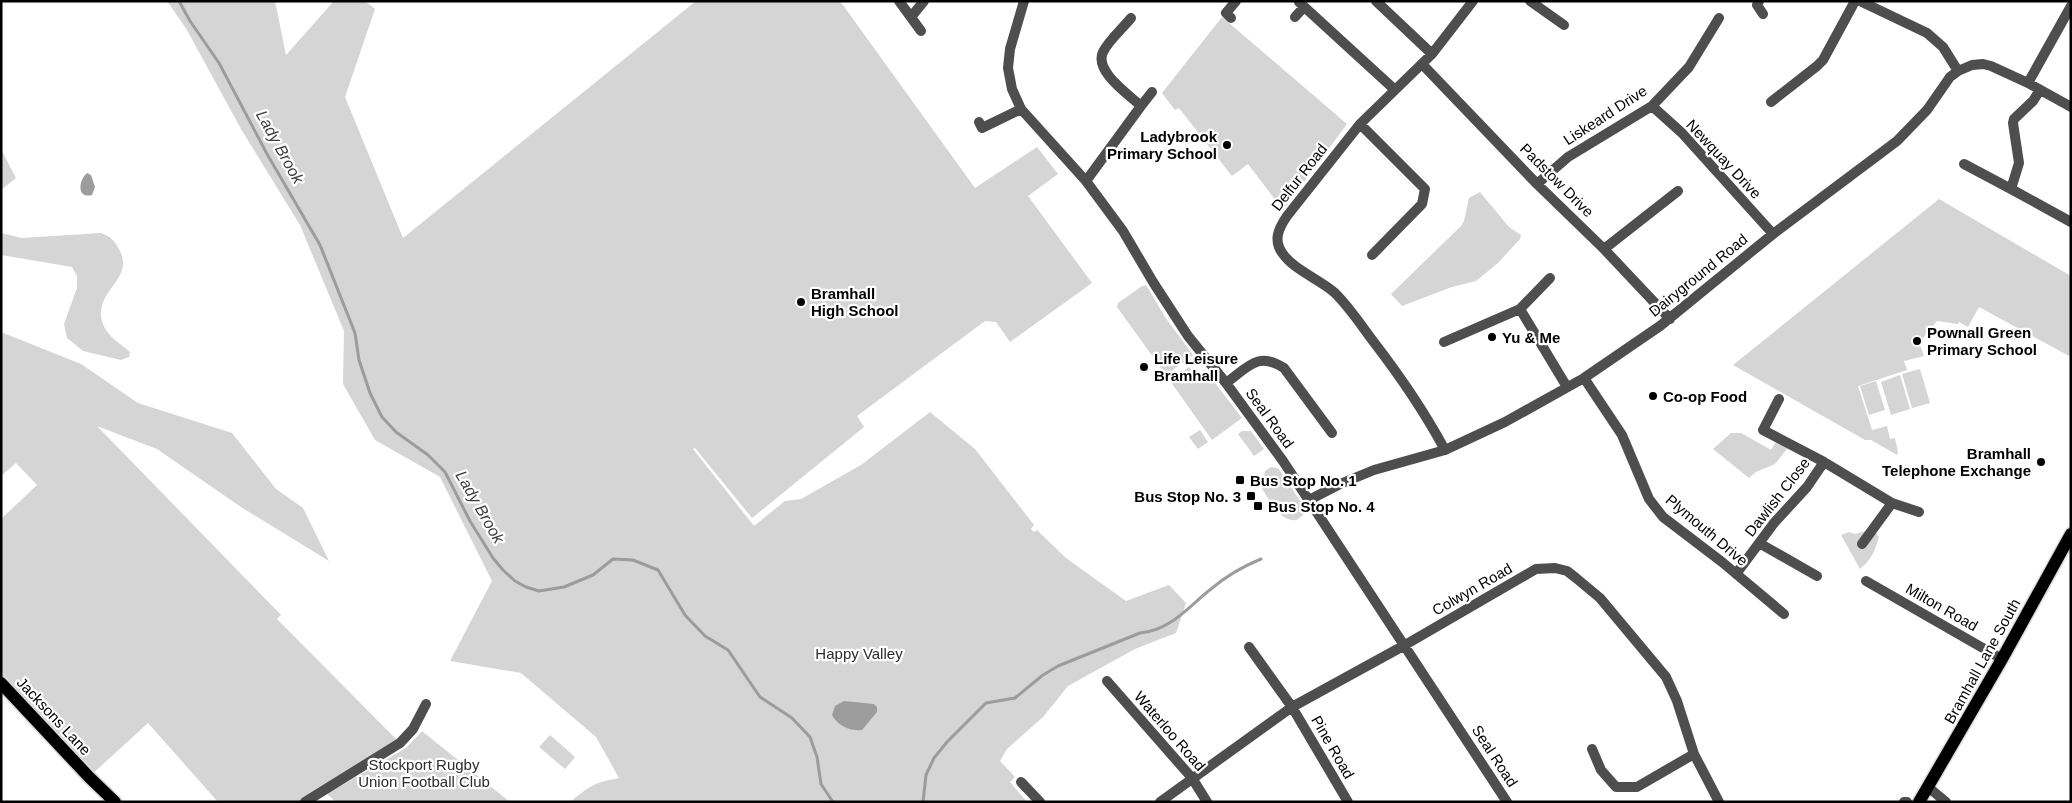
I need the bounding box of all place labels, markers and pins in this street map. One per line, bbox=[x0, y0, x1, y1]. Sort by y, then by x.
place label: Ladybrook Primary School bbox=[1107, 128, 1218, 162]
marker: Ladybrook Primary School bbox=[1221, 139, 1233, 151]
place label: Bramhall High School bbox=[811, 285, 899, 319]
marker: Bramhall High School bbox=[795, 296, 807, 308]
place label: Pownall Green Primary School bbox=[1927, 324, 2037, 358]
place label: Yu & Me bbox=[1502, 329, 1560, 346]
marker: Yu & Me bbox=[1486, 331, 1498, 343]
marker: Pownall Green Primary School bbox=[1911, 335, 1923, 347]
place label: Life Leisure Bramhall bbox=[1154, 350, 1238, 384]
marker: Life Leisure Bramhall bbox=[1138, 361, 1150, 373]
place label: Co-op Food bbox=[1663, 388, 1747, 405]
marker: Co-op Food bbox=[1647, 390, 1659, 402]
place label: Bramhall Telephone Exchange bbox=[1882, 445, 2031, 479]
marker: Bramhall Telephone Exchange bbox=[2035, 456, 2047, 468]
place label: Bus Stop No. 1 bbox=[1250, 472, 1357, 489]
marker: Bus Stop No. 1 bbox=[1234, 474, 1246, 486]
place label: Bus Stop No. 3 bbox=[1134, 488, 1241, 505]
marker: Bus Stop No. 3 bbox=[1245, 490, 1257, 502]
place label: Bus Stop No. 4 bbox=[1268, 498, 1375, 515]
marker: Bus Stop No. 4 bbox=[1252, 500, 1264, 512]

